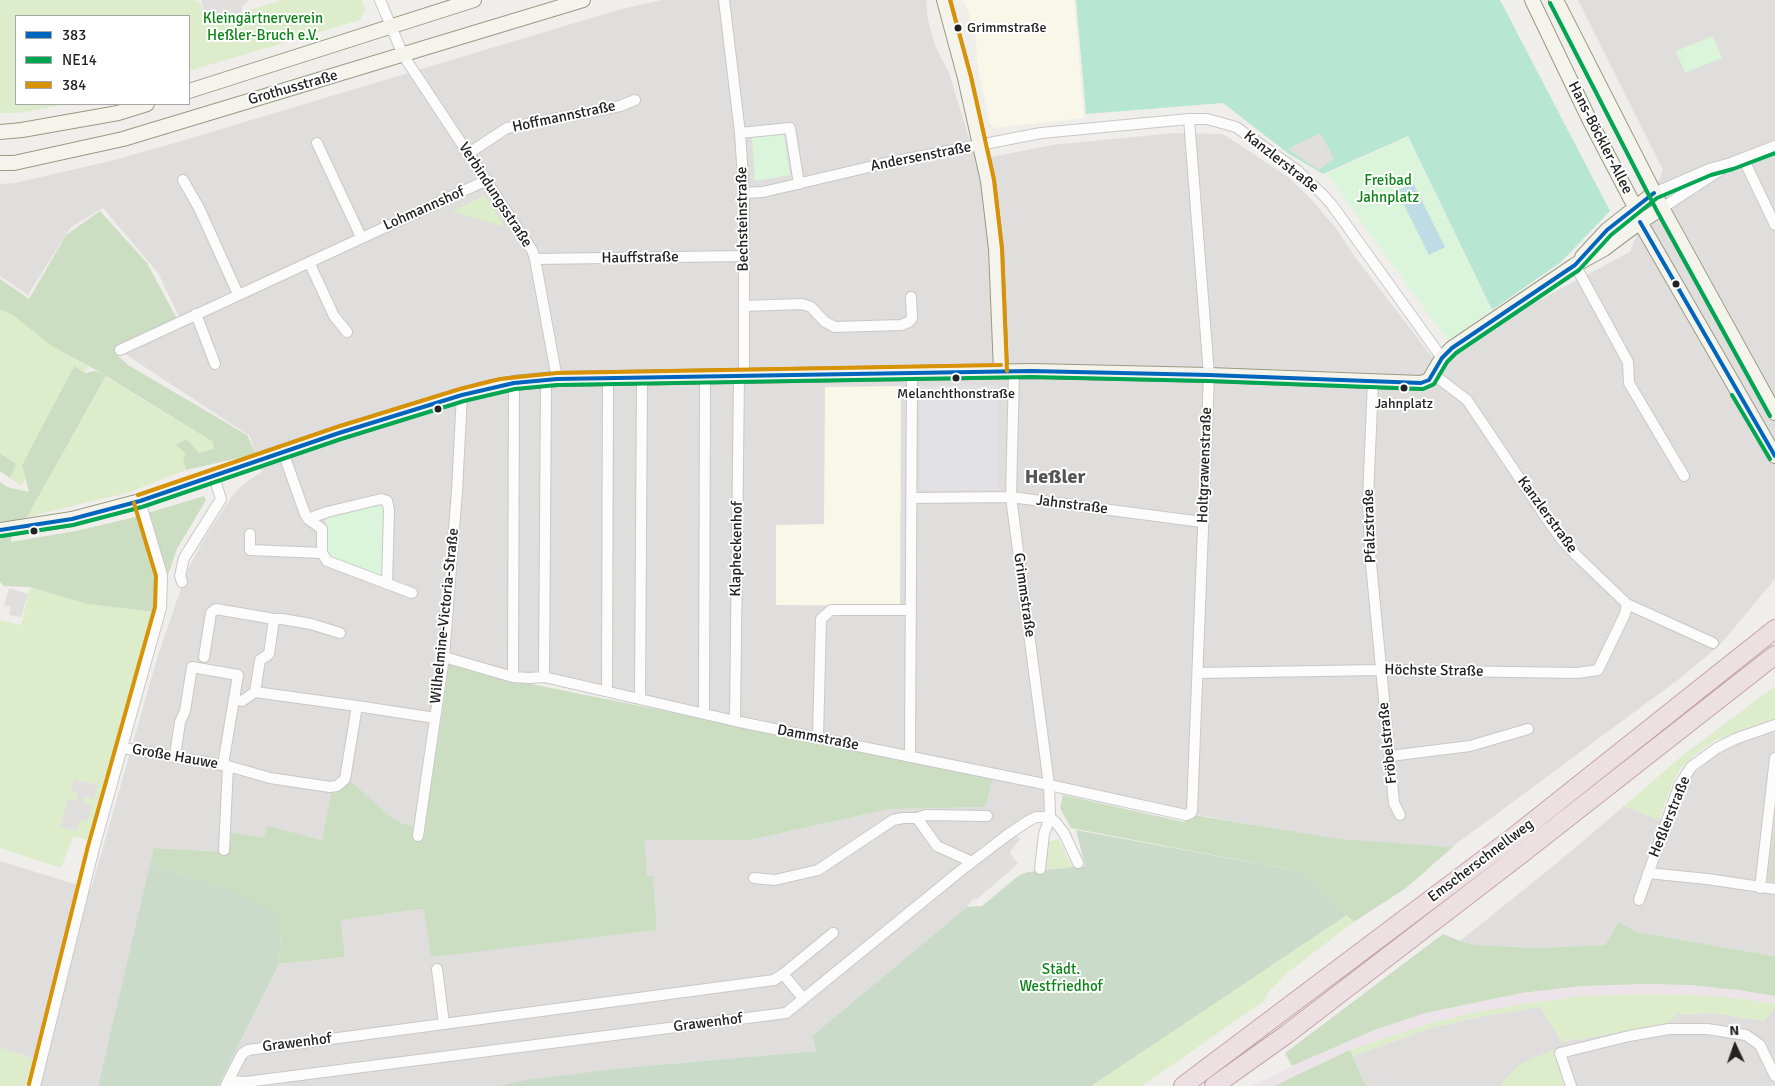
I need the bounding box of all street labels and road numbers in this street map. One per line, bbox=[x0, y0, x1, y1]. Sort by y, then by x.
street label: Grothusstraße bbox=[246, 67, 340, 109]
street label: Hans-Böckler-Allee bbox=[1564, 79, 1636, 197]
street label: Hoffmannstraße bbox=[511, 97, 617, 137]
street label: Kanzlerstraße bbox=[1240, 127, 1322, 197]
street label: Andersenstraße bbox=[869, 138, 973, 176]
street label: Verbindungsstraße bbox=[454, 139, 536, 251]
street label: Bechsteinstraße bbox=[733, 166, 753, 272]
street label: Lohmannshof bbox=[381, 183, 467, 235]
street label: Hauffstraße bbox=[601, 248, 679, 268]
street label: Holtgrawenstraße bbox=[1194, 407, 1216, 523]
street label: Kanzlerstraße bbox=[1513, 473, 1581, 557]
street label: Pfalzstraße bbox=[1360, 489, 1380, 563]
street label: Jahnstraße bbox=[1035, 492, 1109, 518]
street label: Klapheckenhof bbox=[727, 501, 747, 597]
street label: Wilhelmine-Victoria-Straße bbox=[427, 527, 463, 705]
street label: Grimmstraße bbox=[1009, 552, 1039, 638]
street label: Höchste Straße bbox=[1384, 661, 1484, 681]
street label: Fröbelstraße bbox=[1375, 701, 1401, 785]
street label: Dammstraße bbox=[776, 721, 860, 755]
street label: Große Hauwe bbox=[131, 741, 219, 773]
street label: Heßlerstraße bbox=[1646, 774, 1694, 860]
street label: Emscherschnellweg bbox=[1425, 815, 1537, 907]
street label: Grawenhof bbox=[672, 1010, 744, 1036]
street label: Grawenhof bbox=[261, 1030, 333, 1056]

